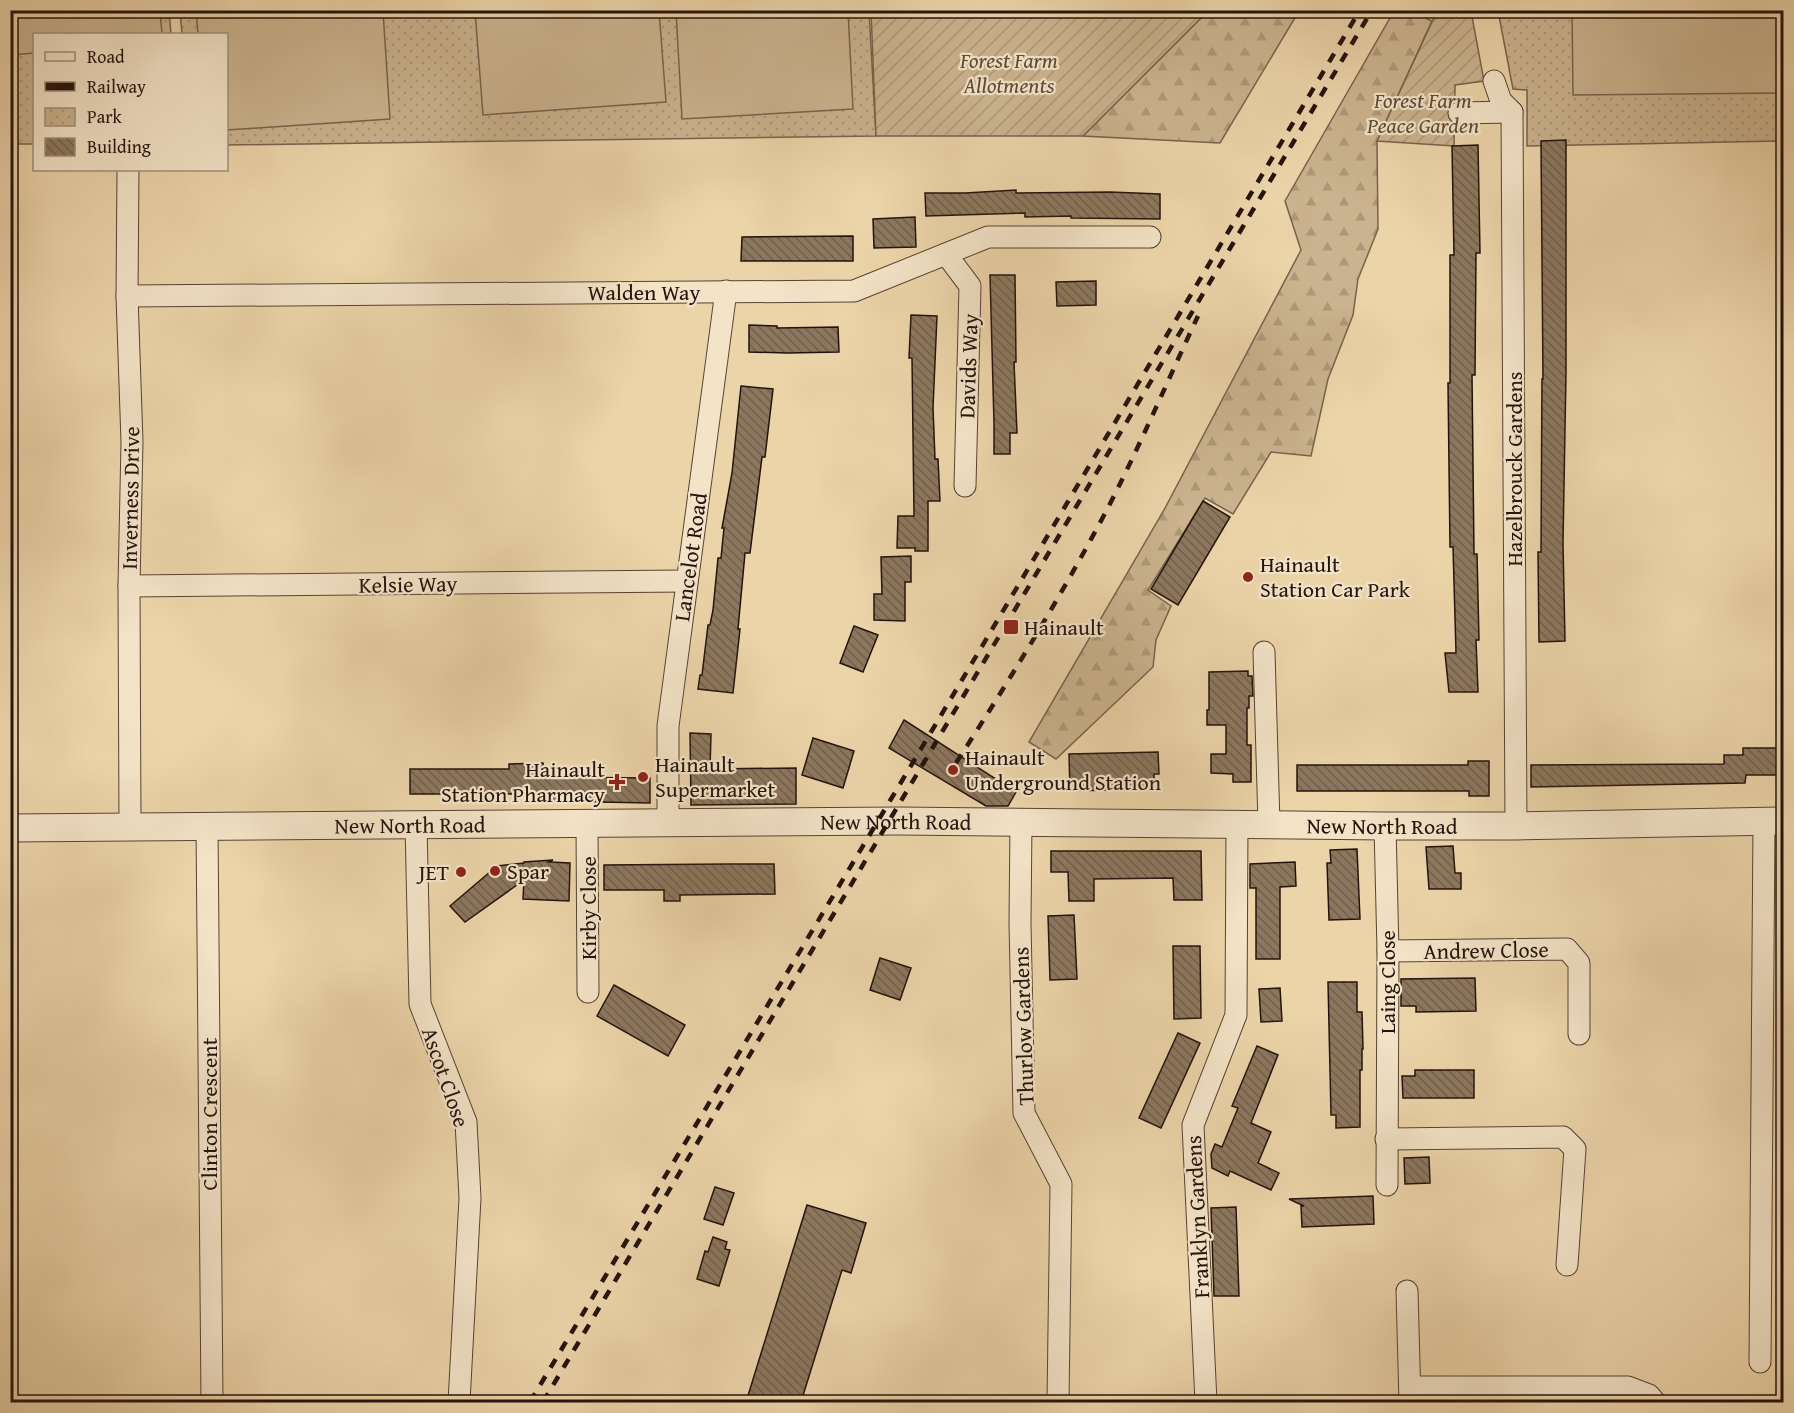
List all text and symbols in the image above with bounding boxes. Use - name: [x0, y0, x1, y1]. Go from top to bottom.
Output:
- legend: [33, 33, 228, 171]
- text: Road: [87, 43, 125, 70]
- park label: Forest Farm Allotments: [959, 44, 1058, 101]
- text: Railway: [87, 73, 146, 100]
- park label: Forest Farm Peace Garden: [1366, 84, 1479, 141]
- text: Park: [87, 103, 123, 130]
- text: Building: [87, 133, 151, 160]
- street label: Walden Way: [588, 276, 700, 308]
- street label: Davids Way: [950, 313, 986, 419]
- street label: Hazelbrouck Gardens: [1498, 371, 1530, 567]
- street label: Inverness Drive: [113, 426, 147, 570]
- street label: Lancelot Road: [665, 490, 715, 623]
- place label: Hainault Station Car Park: [1260, 548, 1411, 605]
- street label: Kelsie Way: [358, 567, 458, 601]
- marker: Hainault Station Car Park: [1241, 570, 1255, 584]
- place label: Hainault: [1024, 611, 1104, 643]
- marker: Hainault: [1002, 618, 1020, 636]
- place label: Hainault Underground Station: [965, 741, 1162, 798]
- place label: Hainault Supermarket: [655, 748, 775, 805]
- place label: Hainault Station Pharmacy: [441, 753, 605, 810]
- marker: Hainault Underground Station: [946, 763, 960, 777]
- marker: Hainault Supermarket: [636, 770, 650, 784]
- marker: Hainault Station Pharmacy: [610, 775, 624, 789]
- street label: New North Road: [820, 805, 972, 838]
- street label: New North Road: [334, 808, 486, 841]
- street label: New North Road: [1306, 809, 1458, 842]
- place label: Spar: [507, 855, 549, 887]
- place label: JET: [416, 856, 449, 888]
- street label: Kirby Close: [572, 856, 604, 960]
- marker: Spar: [488, 864, 502, 878]
- marker: JET: [454, 865, 468, 879]
- street label: Laing Close: [1371, 930, 1403, 1034]
- street label: Andrew Close: [1423, 933, 1549, 967]
- street label: Thurlow Gardens: [1004, 946, 1042, 1106]
- street label: Ascot Close: [414, 1023, 478, 1131]
- street label: Clinton Crescent: [193, 1037, 225, 1190]
- street label: Franklyn Gardens: [1177, 1135, 1217, 1299]

